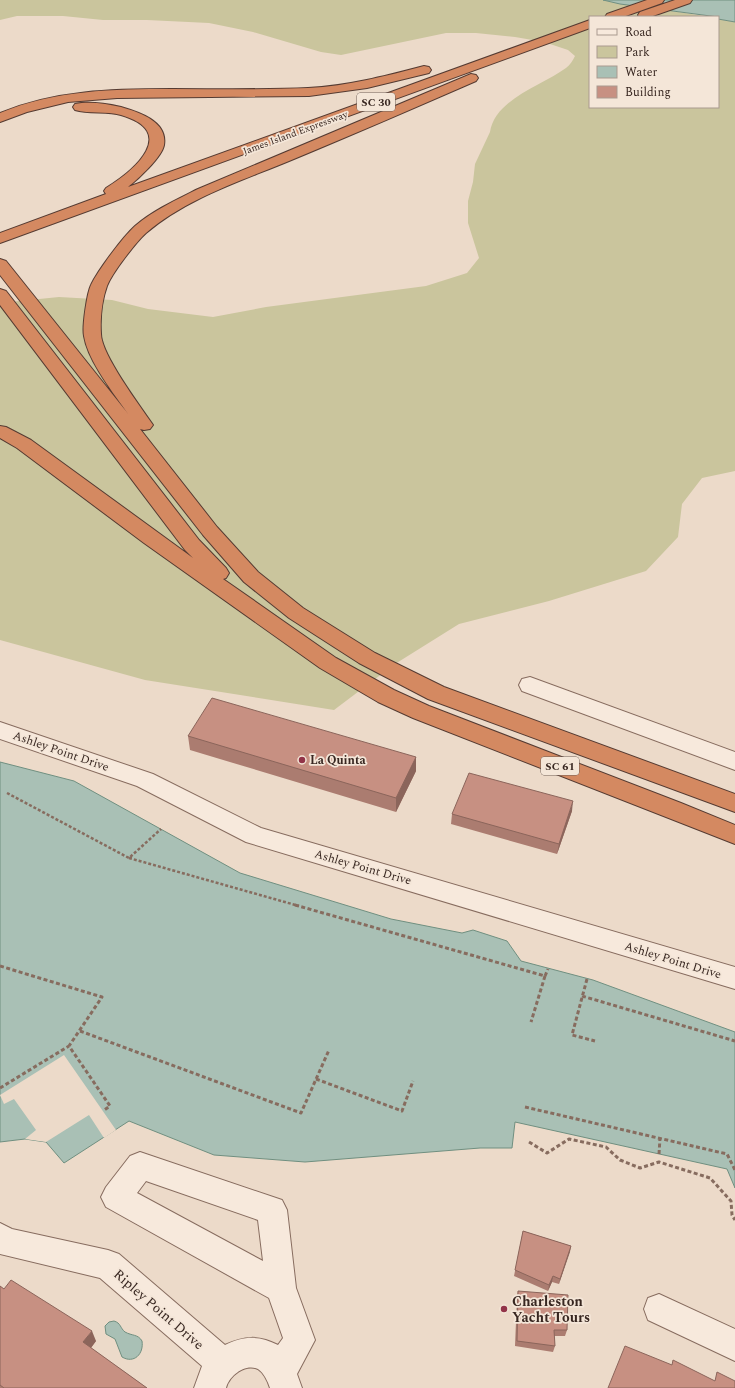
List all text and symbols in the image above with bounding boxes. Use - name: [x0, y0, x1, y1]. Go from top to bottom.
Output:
- legend: [589, 16, 719, 108]
- text: Road: [625, 23, 652, 42]
- text: Park: [625, 43, 650, 62]
- text: Water: [625, 63, 657, 82]
- text: Building: [625, 83, 671, 102]
- road number: SC 30: [357, 93, 395, 111]
- street label: James Island Expressway: [241, 106, 351, 159]
- street label: Ashley Point Drive: [10, 726, 112, 777]
- place label: La Quinta: [310, 751, 367, 770]
- marker: La Quinta: [297, 755, 307, 765]
- road number: SC 61: [541, 757, 579, 775]
- street label: Ashley Point Drive: [312, 845, 414, 891]
- street label: Ashley Point Drive: [622, 937, 724, 984]
- street label: Ripley Point Drive: [109, 1264, 209, 1355]
- place label: Charleston Yacht Tours: [512, 1291, 590, 1328]
- marker: Charleston Yacht Tours: [499, 1304, 509, 1314]

